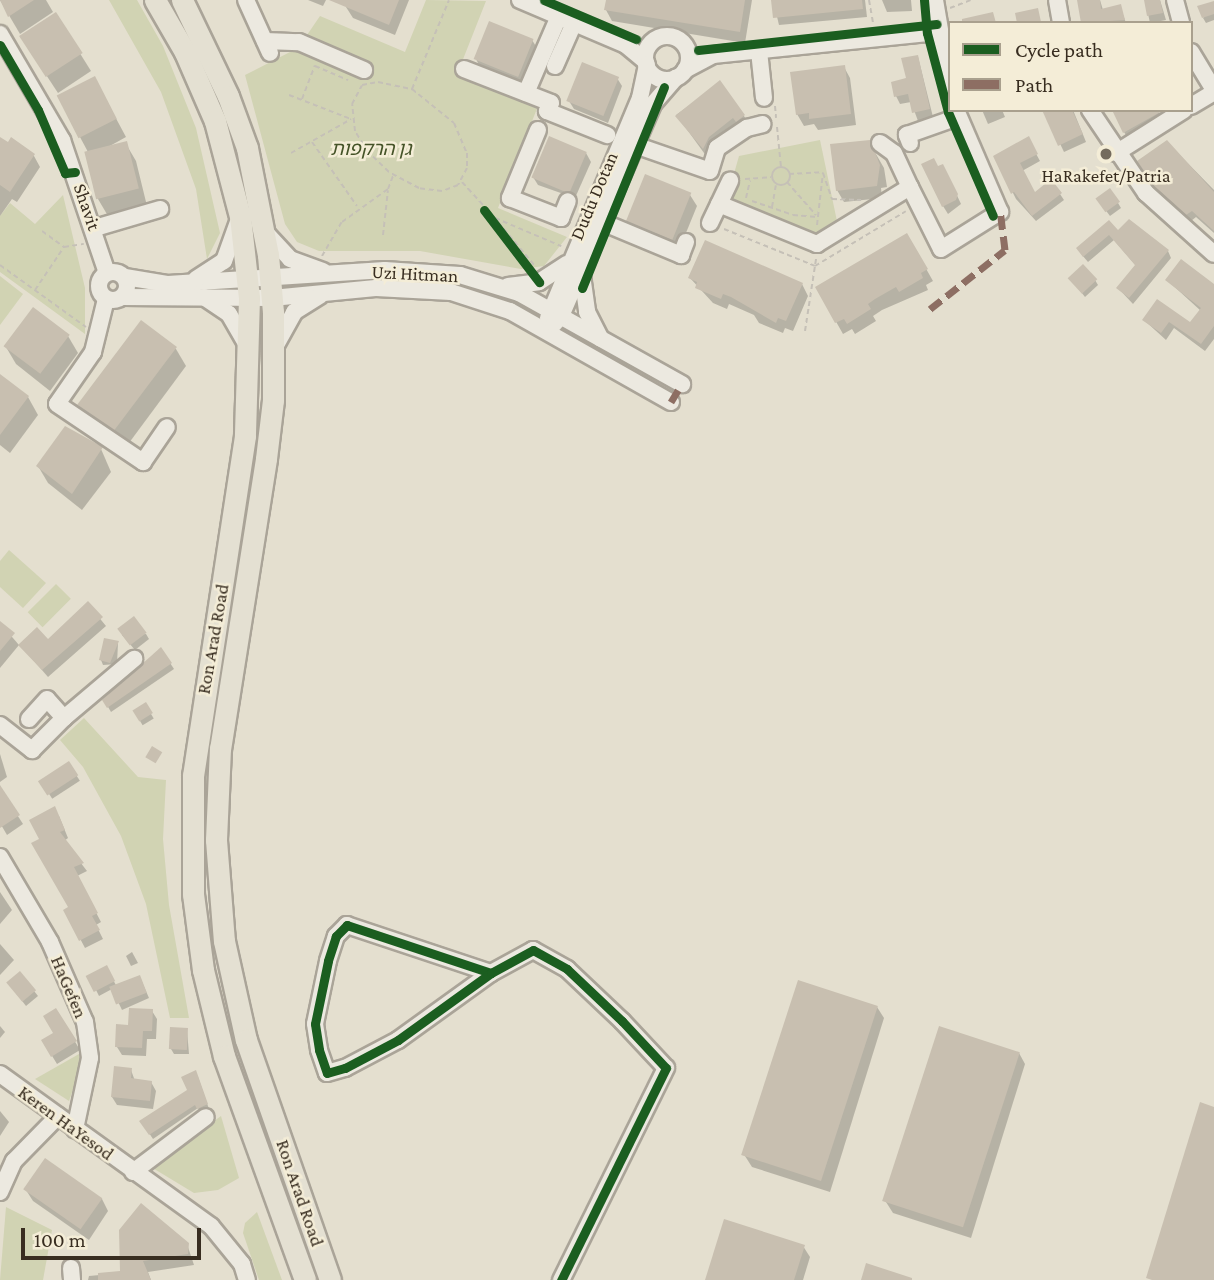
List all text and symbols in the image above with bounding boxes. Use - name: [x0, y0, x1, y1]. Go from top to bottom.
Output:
- legend: [948, 21, 1193, 112]
- text: Cycle path: [1015, 38, 1103, 62]
- text: Path: [1015, 73, 1053, 97]
- park label: גן הרקפות: [331, 138, 411, 160]
- marker: HaRakefet/Patria: [1098, 146, 1114, 162]
- street label: Dudu Dotan: [565, 148, 623, 244]
- place label: HaRakefet/Patria: [1041, 165, 1171, 187]
- street label: Shavit: [68, 181, 106, 233]
- street label: Uzi Hitman: [371, 260, 459, 288]
- street label: Ron Arad Road: [192, 582, 234, 696]
- street label: HaGefen: [46, 952, 92, 1022]
- street label: Keren HaYesod: [14, 1081, 118, 1165]
- street label: Ron Arad Road: [271, 1137, 329, 1249]
- scale bar: [24, 1214, 205, 1258]
- text: 100 m: [34, 1228, 86, 1252]

